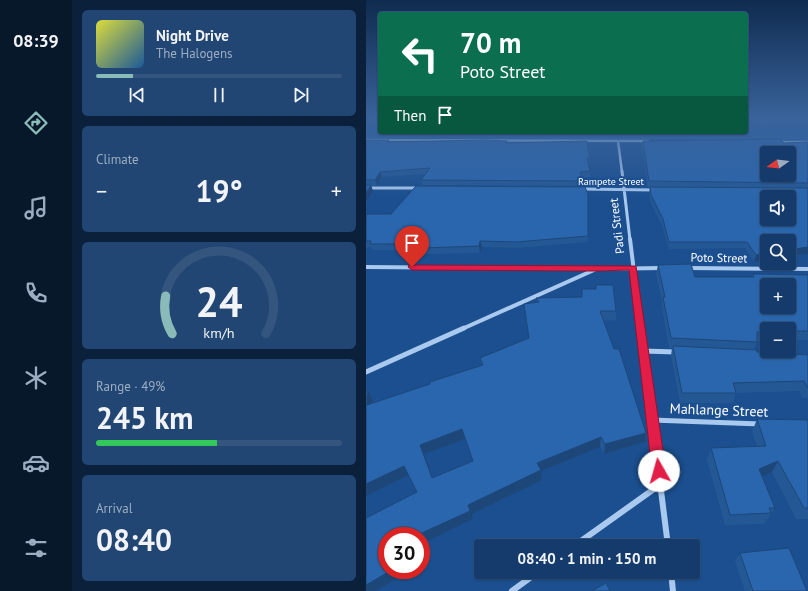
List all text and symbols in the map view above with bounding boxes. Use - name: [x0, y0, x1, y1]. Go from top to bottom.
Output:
- text: 70 m: [460, 24, 521, 61]
- text: Night Drive: [156, 26, 229, 45]
- icon: left: [394, 28, 446, 80]
- text: 08:39: [13, 29, 59, 52]
- text: The Halogens: [156, 45, 233, 62]
- text: Poto Street: [460, 60, 545, 83]
- icon: previous: [126, 84, 148, 106]
- icon: pause: [208, 84, 230, 106]
- icon: next: [290, 84, 312, 106]
- icon: arrive: [434, 104, 456, 126]
- text: Then: [394, 106, 426, 125]
- icon: directions: [22, 109, 50, 137]
- north arrow: [760, 146, 796, 182]
- map controls: [760, 146, 796, 358]
- text: Climate: [96, 151, 139, 168]
- text: 19°: [195, 171, 243, 210]
- street label: Rampete Street: [578, 175, 645, 188]
- text: −: [96, 177, 107, 205]
- text: +: [331, 177, 342, 205]
- button: sound: [760, 190, 796, 226]
- icon: music: [22, 194, 50, 222]
- street label: Padi Street: [606, 197, 627, 255]
- pin: [395, 226, 429, 267]
- icon: arrive: [401, 232, 423, 254]
- button: search: [760, 234, 796, 270]
- street label: Poto Street: [690, 250, 748, 265]
- text: 24: [195, 274, 243, 327]
- button: +: [760, 278, 796, 314]
- icon: phone: [22, 279, 50, 307]
- text: km/h: [203, 322, 235, 341]
- button: −: [760, 322, 796, 358]
- icon: climate: [22, 364, 50, 392]
- text: Range · 49%: [96, 378, 165, 395]
- text: 245 km: [96, 398, 194, 437]
- street label: Mahlange Street: [669, 399, 769, 421]
- icon: car: [22, 449, 50, 477]
- position arrow: [638, 450, 680, 492]
- text: Arrival: [96, 500, 132, 517]
- text: 08:40: [96, 520, 172, 559]
- speed limit sign: 30: [378, 527, 430, 579]
- icon: filters: [22, 534, 50, 562]
- text: 08:40 · 1 min · 150 m: [518, 549, 656, 568]

